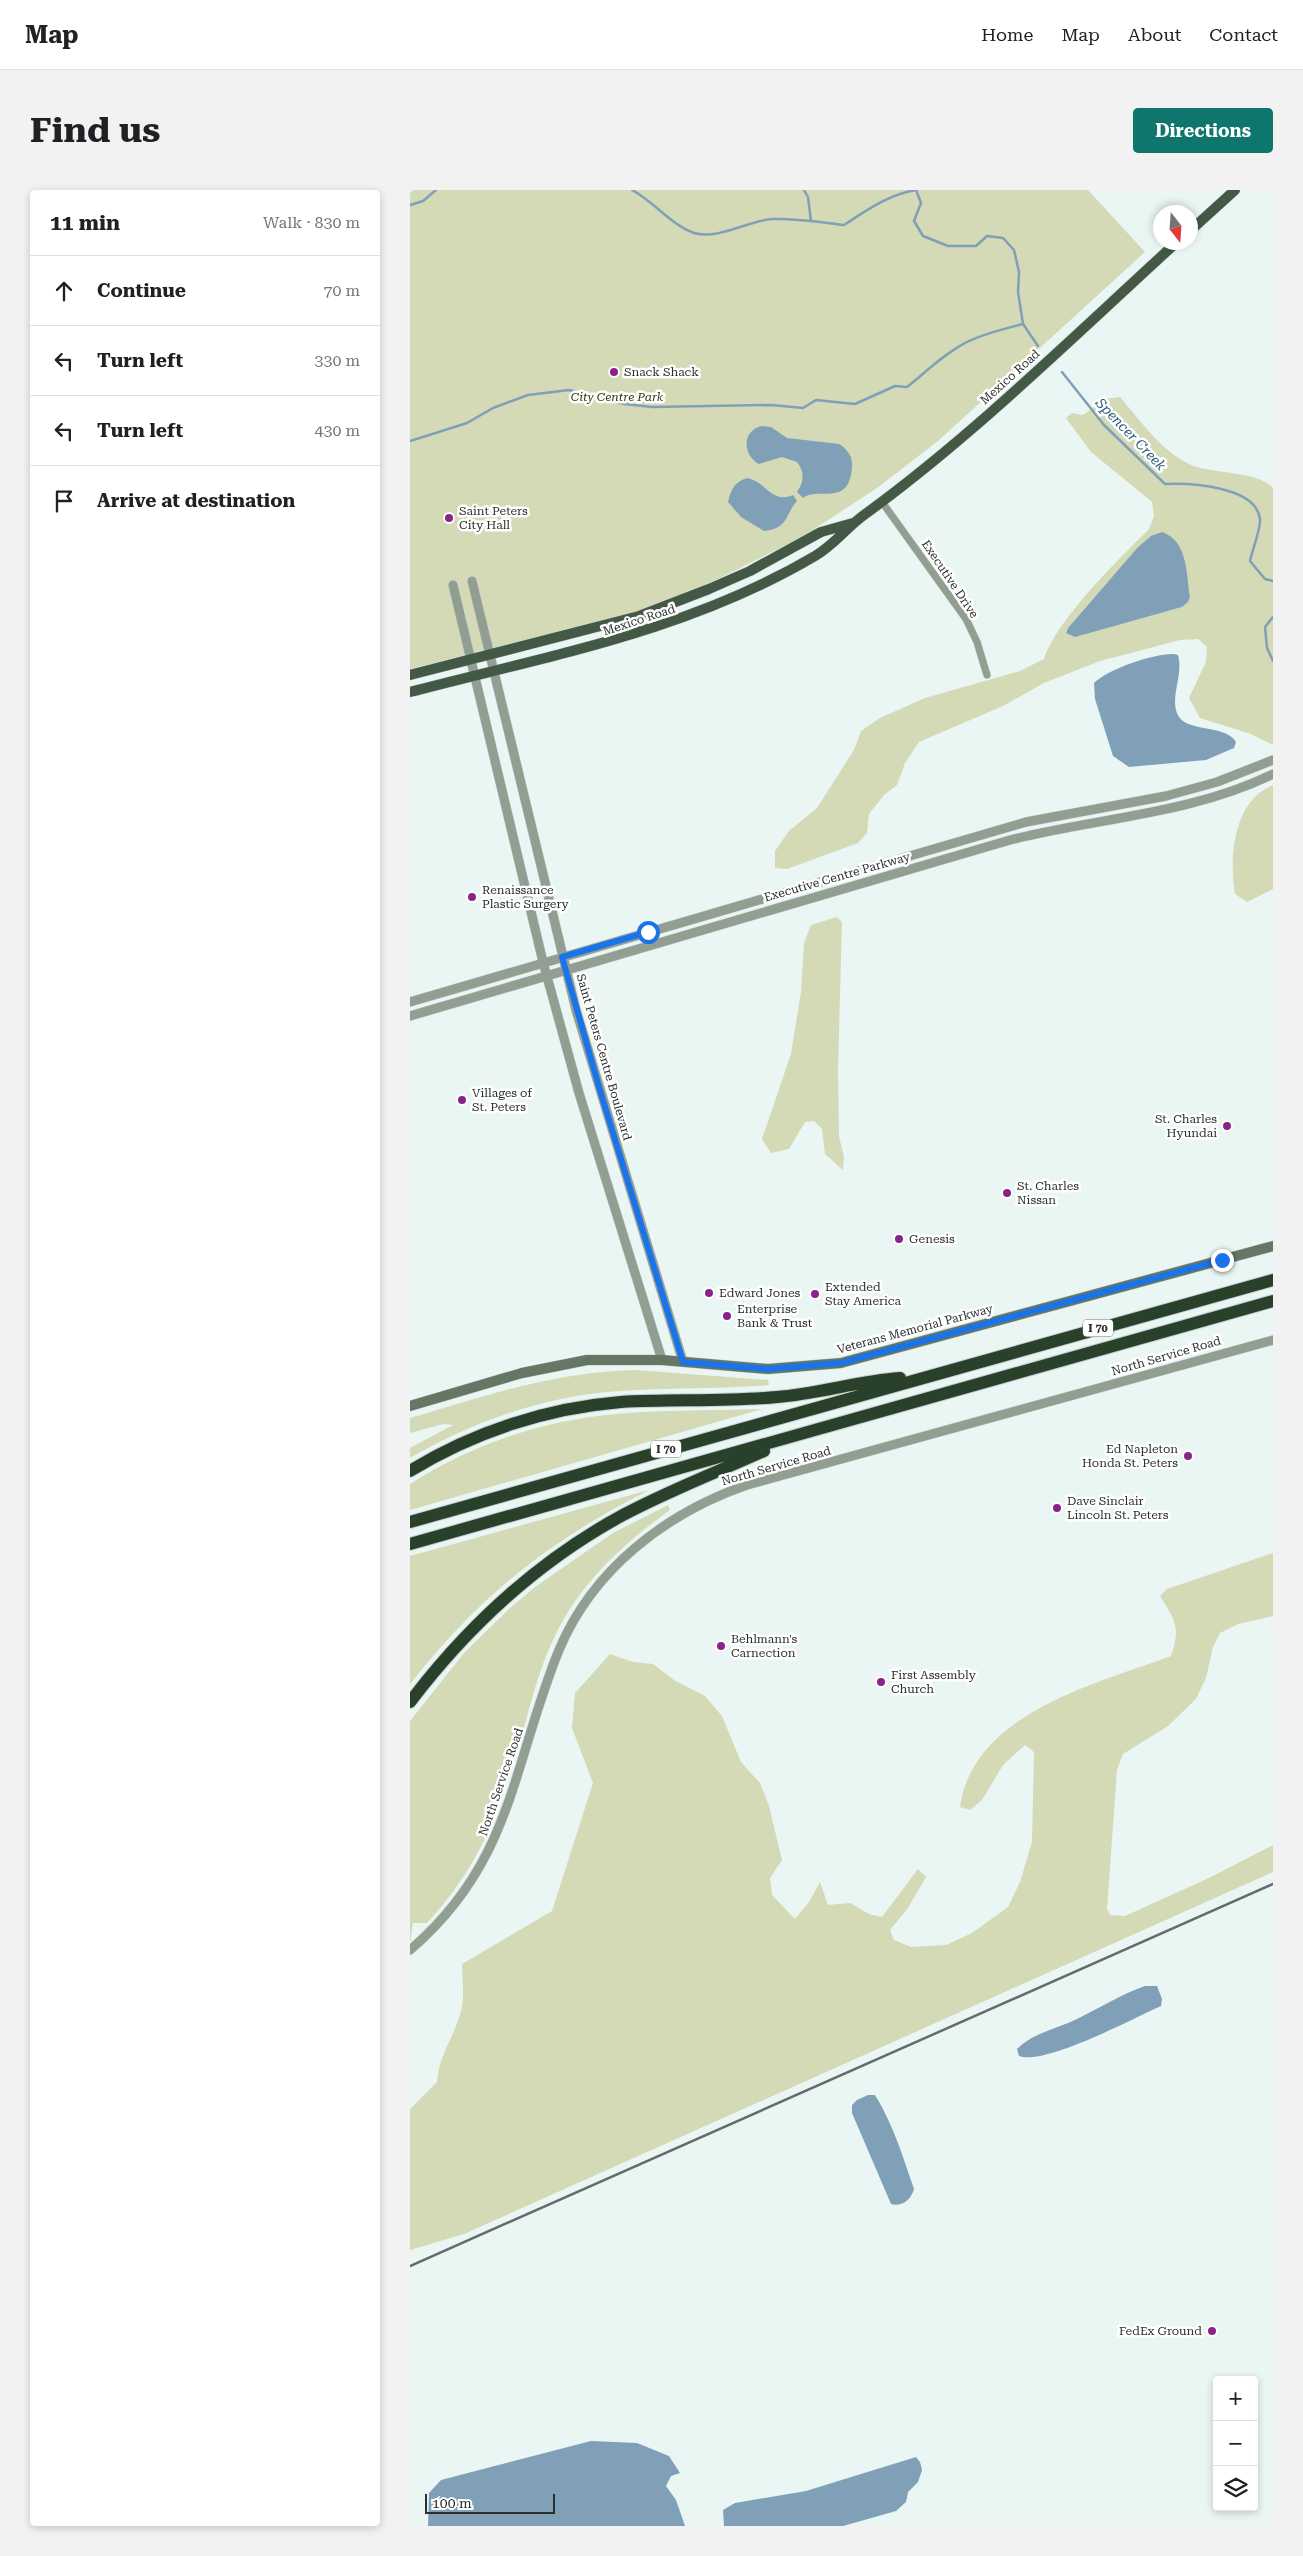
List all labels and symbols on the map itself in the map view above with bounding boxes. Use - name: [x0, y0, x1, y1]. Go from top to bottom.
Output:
- north arrow: [1153, 205, 1198, 250]
- street label: Mexico Road: [977, 346, 1043, 407]
- place label: Snack Shack: [624, 365, 699, 379]
- marker: Snack Shack: [608, 366, 620, 378]
- park label: City Centre Park: [571, 390, 664, 404]
- water label: Spencer Creek: [1092, 394, 1170, 474]
- place label: Saint Peters City Hall: [459, 504, 528, 532]
- marker: Saint Peters City Hall: [443, 512, 455, 524]
- street label: Executive Drive: [919, 537, 982, 621]
- street label: Mexico Road: [601, 602, 677, 638]
- street label: Executive Centre Parkway: [762, 849, 912, 905]
- place label: Renaissance Plastic Surgery: [482, 883, 570, 911]
- marker: Renaissance Plastic Surgery: [466, 891, 478, 903]
- route start: [637, 921, 660, 944]
- street label: Saint Peters Centre Boulevard: [573, 972, 635, 1142]
- place label: Villages of St. Peters: [472, 1086, 532, 1114]
- marker: Villages of St. Peters: [456, 1094, 468, 1106]
- place label: St. Charles Hyundai: [1155, 1112, 1217, 1140]
- marker: St. Charles Hyundai: [1221, 1120, 1233, 1132]
- place label: St. Charles Nissan: [1017, 1179, 1079, 1207]
- marker: St. Charles Nissan: [1001, 1187, 1013, 1199]
- place label: Genesis: [909, 1232, 955, 1246]
- marker: Genesis: [893, 1233, 905, 1245]
- route end: [1211, 1249, 1234, 1272]
- place label: Extended Stay America: [825, 1280, 902, 1308]
- place label: Edward Jones: [719, 1286, 801, 1300]
- marker: Edward Jones: [703, 1287, 715, 1299]
- marker: Extended Stay America: [809, 1288, 821, 1300]
- street label: Veterans Memorial Parkway: [836, 1301, 995, 1357]
- place label: Enterprise Bank & Trust: [737, 1302, 813, 1330]
- marker: Enterprise Bank & Trust: [721, 1310, 733, 1322]
- road number: I 70: [1083, 1320, 1113, 1336]
- street label: North Service Road: [1110, 1334, 1223, 1378]
- road number: I 70: [651, 1440, 681, 1458]
- place label: Ed Napleton Honda St. Peters: [1082, 1442, 1178, 1470]
- street label: North Service Road: [720, 1444, 833, 1488]
- marker: Ed Napleton Honda St. Peters: [1182, 1450, 1194, 1462]
- place label: Dave Sinclair Lincoln St. Peters: [1067, 1494, 1169, 1522]
- marker: Dave Sinclair Lincoln St. Peters: [1051, 1502, 1063, 1514]
- place label: Behlmann's Carnection: [731, 1632, 798, 1660]
- marker: Behlmann's Carnection: [715, 1640, 727, 1652]
- place label: First Assembly Church: [891, 1668, 977, 1696]
- marker: First Assembly Church: [875, 1676, 887, 1688]
- street label: North Service Road: [476, 1726, 526, 1838]
- place label: FedEx Ground: [1119, 2324, 1202, 2338]
- marker: FedEx Ground: [1206, 2325, 1218, 2337]
- scale bar: [425, 2491, 555, 2514]

